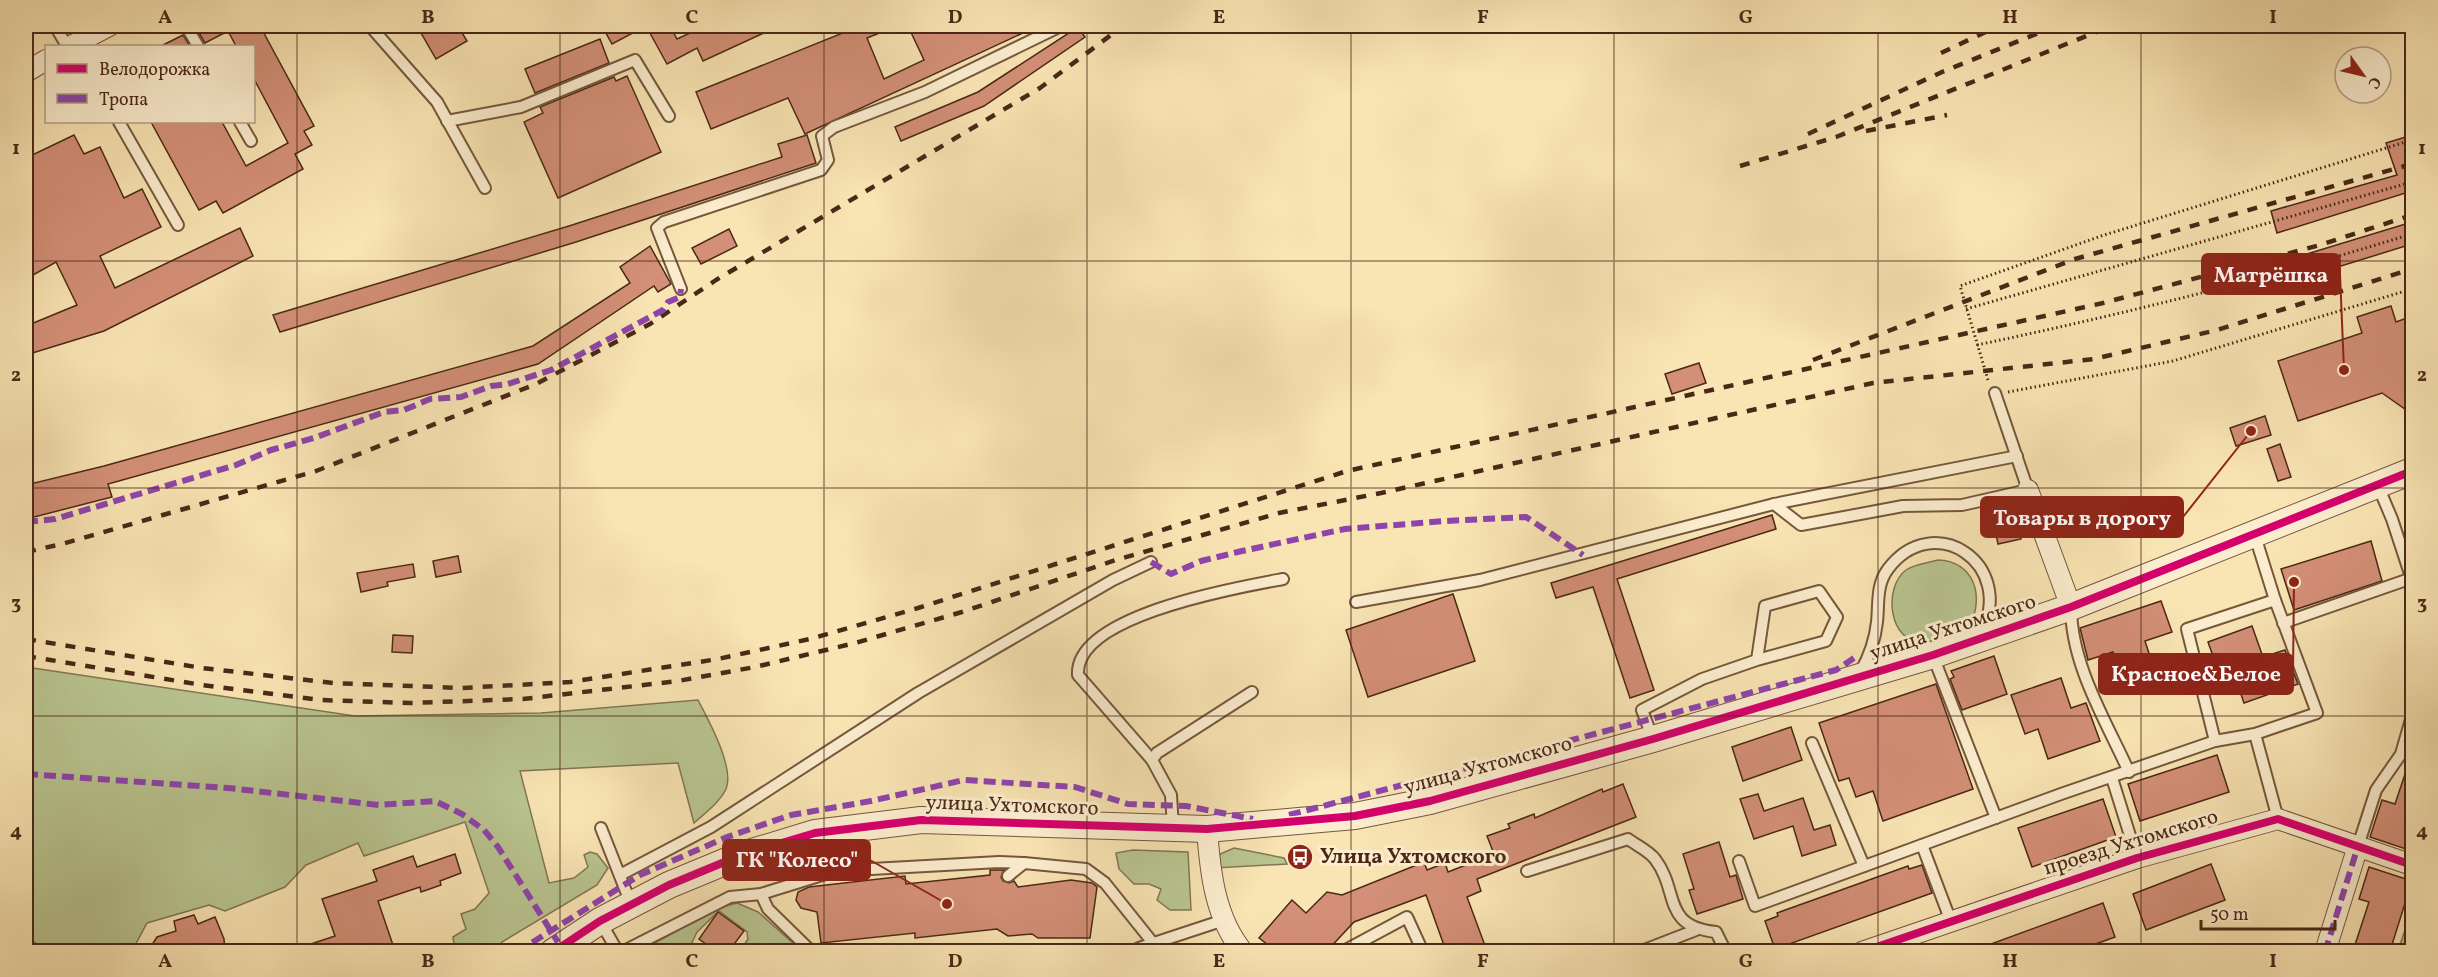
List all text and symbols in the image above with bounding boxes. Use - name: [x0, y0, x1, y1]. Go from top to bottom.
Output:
- text: A: [158, 4, 172, 32]
- text: B: [421, 4, 435, 32]
- text: C: [686, 4, 699, 32]
- text: D: [948, 4, 962, 32]
- text: E: [1213, 4, 1225, 32]
- text: F: [1477, 4, 1489, 32]
- text: G: [1739, 4, 1753, 32]
- text: H: [2002, 4, 2018, 32]
- text: I: [2269, 4, 2277, 32]
- legend: [45, 45, 255, 123]
- north arrow: [2333, 45, 2393, 105]
- text: Велодорожка: [99, 58, 210, 83]
- text: С: [2362, 72, 2386, 93]
- text: Тропа: [99, 88, 148, 113]
- text: 1: [12, 135, 20, 163]
- text: 1: [2418, 135, 2426, 163]
- callout: Матрёшка: [2202, 254, 2340, 294]
- text: Матрёшка: [2214, 261, 2328, 292]
- text: 2: [11, 362, 21, 390]
- text: 2: [2417, 362, 2427, 390]
- callout: Товары в дорогу: [1981, 497, 2183, 537]
- text: Товары в дорогу: [1993, 504, 2172, 535]
- street label: улица Ухтомского: [1866, 587, 2040, 669]
- text: 3: [11, 590, 21, 618]
- text: 3: [2417, 590, 2427, 618]
- callout: Красное&Белое: [2099, 654, 2293, 694]
- text: Красное&Белое: [2111, 660, 2281, 691]
- street label: улица Ухтомского: [1401, 730, 1575, 802]
- street label: улица Ухтомского: [925, 788, 1099, 824]
- street label: проезд Ухтомского: [2040, 803, 2222, 883]
- text: 4: [10, 818, 22, 846]
- text: 4: [2416, 818, 2428, 846]
- callout: ГК "Колесо": [723, 840, 870, 880]
- bus stop icon: Улица Ухтомского: [1285, 842, 1315, 872]
- place label: Улица Ухтомского: [1320, 843, 1507, 872]
- text: ГК "Колесо": [736, 846, 858, 877]
- scale bar: [2201, 893, 2334, 931]
- text: 50 m: [2210, 903, 2249, 928]
- text: A: [158, 948, 172, 976]
- text: B: [421, 948, 435, 976]
- text: C: [686, 948, 699, 976]
- text: D: [948, 948, 962, 976]
- text: E: [1213, 948, 1225, 976]
- text: F: [1477, 948, 1489, 976]
- text: G: [1739, 948, 1753, 976]
- text: H: [2002, 948, 2018, 976]
- text: I: [2269, 948, 2277, 976]

